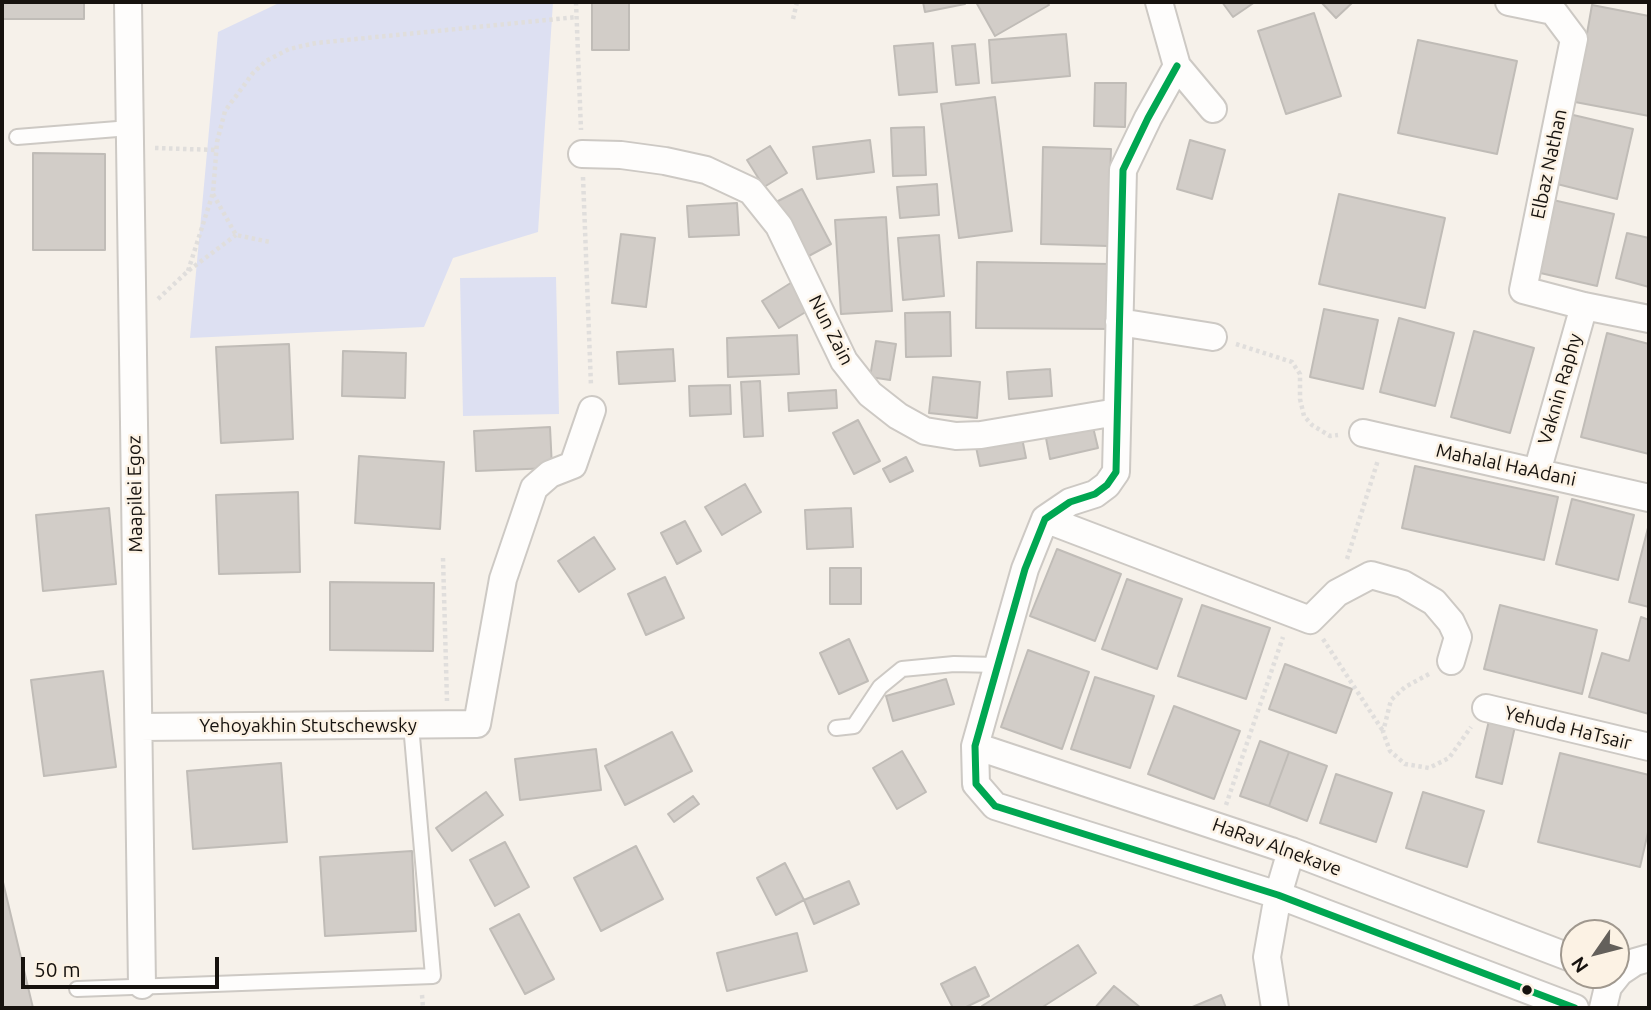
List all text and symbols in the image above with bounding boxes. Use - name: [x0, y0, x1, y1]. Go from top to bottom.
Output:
- street label: Elbaz Nathan: [1526, 107, 1572, 221]
- street label: Nun Zain: [804, 291, 858, 369]
- street label: Vaknin Raphy: [1533, 331, 1587, 447]
- street label: Maapilei Egoz: [123, 435, 147, 553]
- street label: Mahalal HaAdani: [1434, 439, 1578, 491]
- street label: Yehuda HaTsair: [1502, 701, 1634, 755]
- street label: Yehoyakhin Stutschewsky: [199, 715, 417, 737]
- street label: HaRav Alnekave: [1209, 813, 1345, 881]
- north arrow: [1560, 919, 1630, 989]
- scale bar: [24, 944, 222, 988]
- text: N: [1566, 953, 1593, 977]
- text: 50 m: [34, 957, 81, 981]
- unlabelled marker: [1520, 983, 1534, 997]

